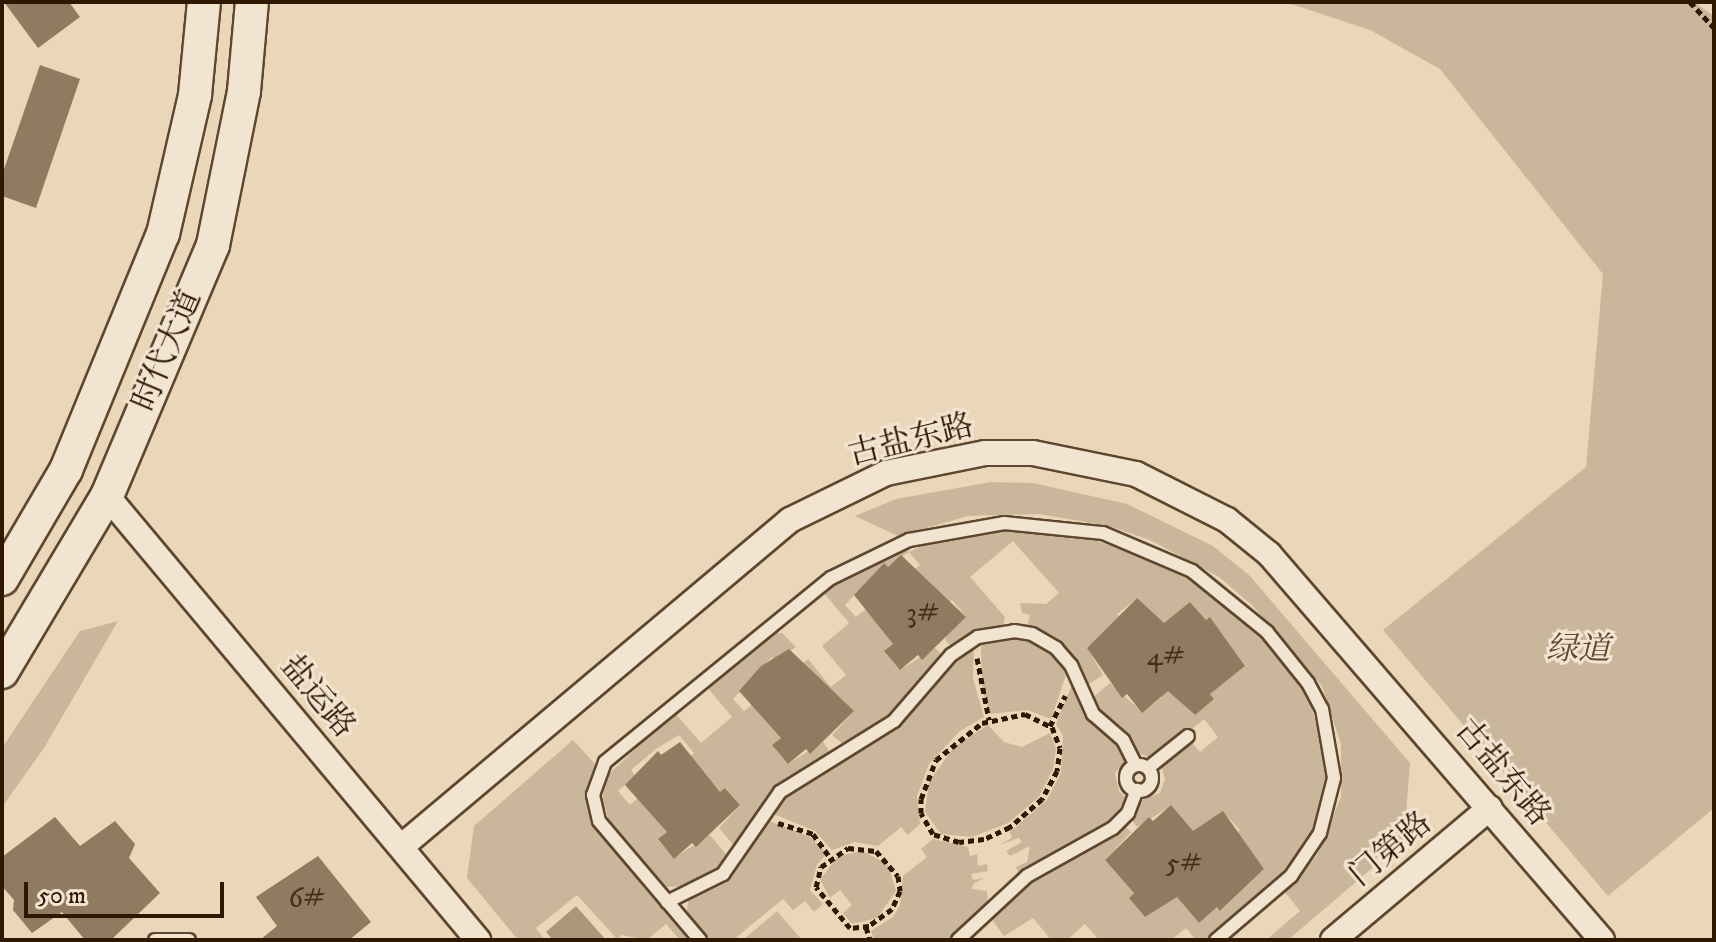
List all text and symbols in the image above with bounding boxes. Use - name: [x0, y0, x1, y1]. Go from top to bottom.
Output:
- street label: 时代大道: [125, 285, 211, 417]
- street label: 古盐东路: [844, 407, 978, 475]
- house number: 3#: [907, 597, 939, 631]
- park label: 绿道: [1546, 631, 1610, 669]
- house number: 4#: [1147, 640, 1185, 674]
- street label: 盐运路: [271, 648, 363, 746]
- street label: 古盐东路: [1446, 712, 1558, 834]
- street label: 门第路: [1342, 804, 1440, 896]
- house number: 5#: [1166, 847, 1202, 881]
- scale bar: [28, 866, 228, 916]
- text: 50 m: [38, 881, 86, 911]
- house number: 6#: [288, 882, 326, 916]

